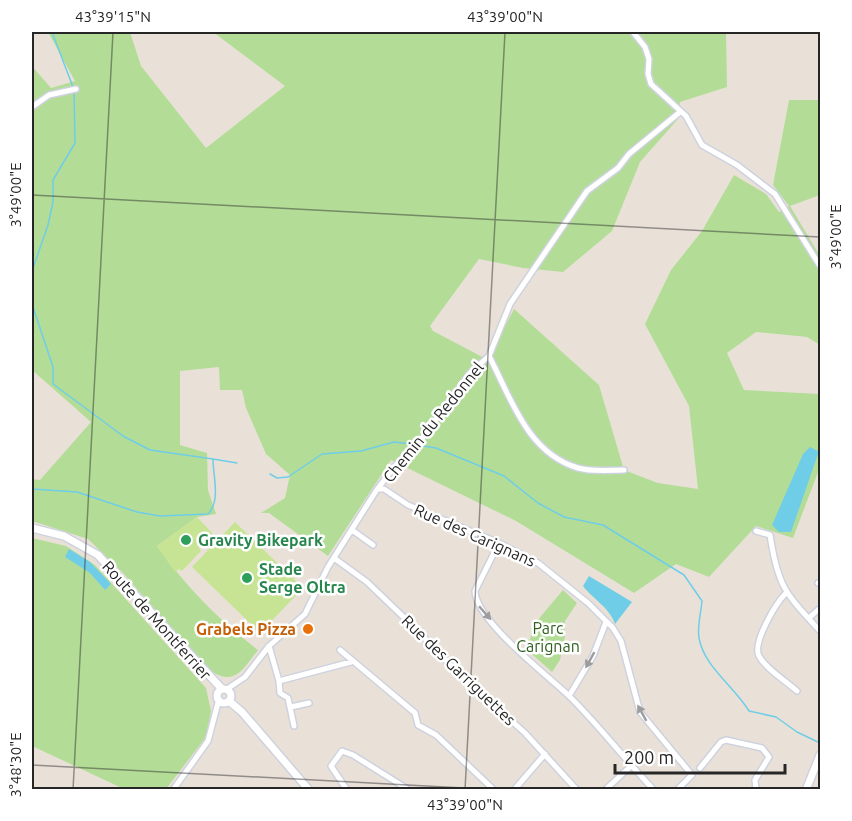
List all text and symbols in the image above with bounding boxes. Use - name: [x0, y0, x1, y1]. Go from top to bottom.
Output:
- text: 43°39'15"N: [75, 8, 151, 25]
- text: 43°39'00"N: [467, 8, 543, 25]
- text: 3°49'00"E: [7, 162, 24, 228]
- text: 3°49'00"E: [827, 204, 844, 270]
- street label: Chemin du Redonnel: [379, 358, 487, 486]
- street label: Rue des Carignans: [411, 500, 539, 570]
- place label: Gravity Bikepark: [198, 531, 323, 549]
- marker: Gravity Bikepark: [179, 533, 193, 547]
- street label: Route de Montferrier: [99, 557, 215, 683]
- place label: Stade Serge Oltra: [259, 560, 346, 596]
- marker: Stade Serge Oltra: [240, 571, 254, 585]
- one-way arrow: [478, 605, 491, 620]
- street label: Rue des Garriguettes: [399, 611, 520, 729]
- park label: Parc Carignan: [516, 619, 580, 655]
- place label: Grabels Pizza: [196, 620, 296, 638]
- marker: Grabels Pizza: [301, 622, 315, 636]
- one-way arrow: [585, 652, 595, 669]
- one-way arrow: [637, 704, 647, 721]
- text: 3°48'30"E: [7, 732, 24, 798]
- scale bar: [615, 737, 784, 775]
- text: 200 m: [624, 747, 674, 767]
- text: 43°39'00"N: [427, 796, 503, 813]

